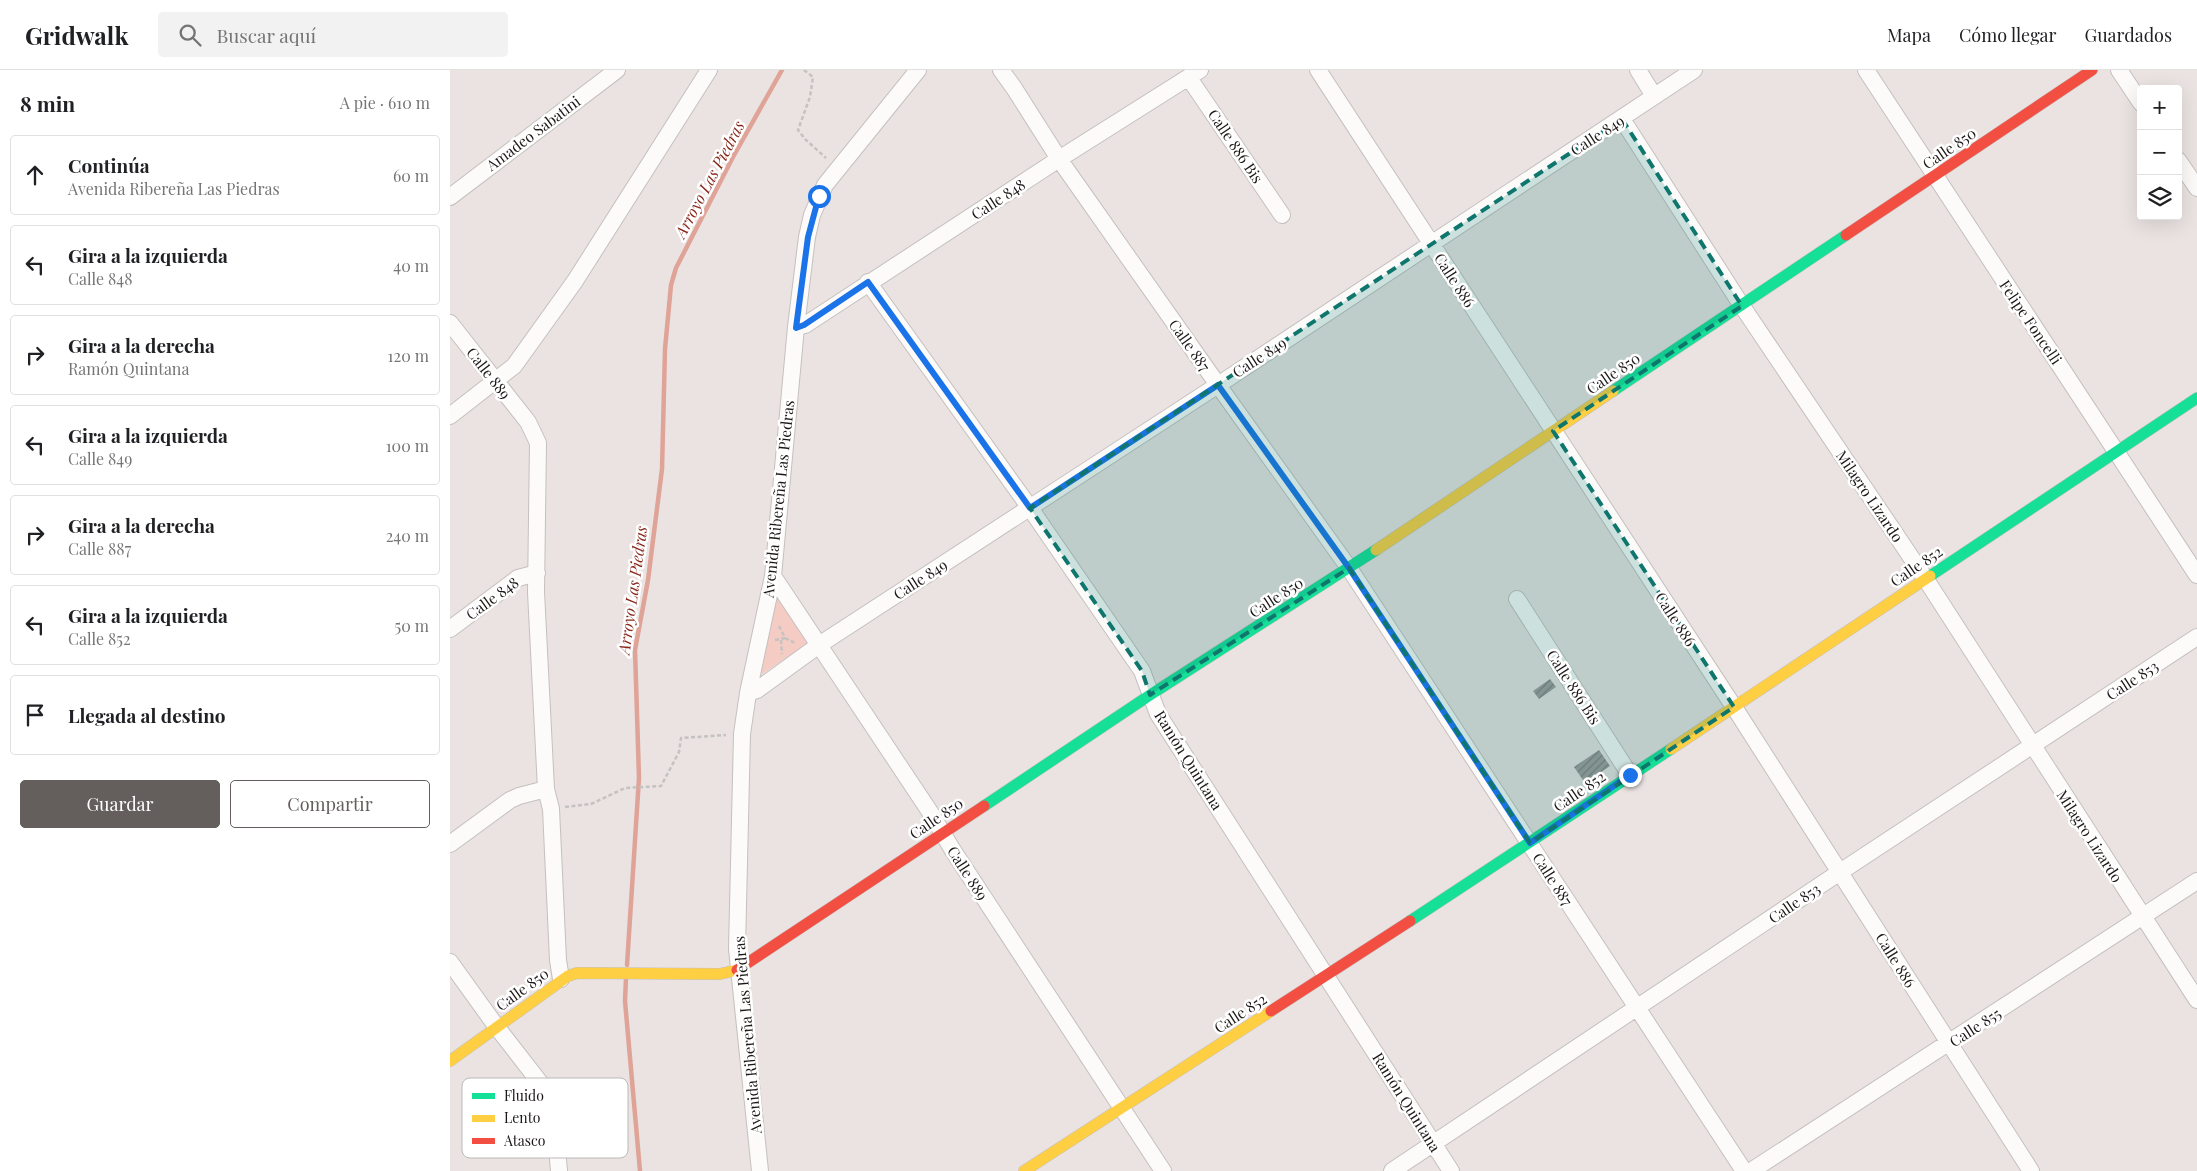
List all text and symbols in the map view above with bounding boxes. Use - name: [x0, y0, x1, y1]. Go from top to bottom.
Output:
- search box: [158, 12, 508, 57]
- text: Gridwalk: [25, 19, 128, 51]
- icon: search: [176, 21, 204, 49]
- text: Buscar aquí: [216, 22, 316, 48]
- text: Mapa: [1887, 23, 1931, 47]
- text: Cómo llegar: [1959, 23, 2056, 47]
- text: Guardados: [2084, 23, 2172, 47]
- map controls: [2137, 85, 2182, 220]
- button: +: [2137, 85, 2182, 130]
- text: 8 min: [20, 89, 75, 117]
- street label: Amadeo Sabatini: [481, 91, 585, 176]
- text: A pie · 610 m: [340, 92, 430, 113]
- street label: Calle 886 Bis: [1204, 105, 1268, 187]
- street label: Calle 849: [1566, 110, 1628, 160]
- water label: Arroyo Las Piedras: [668, 117, 749, 243]
- street label: Calle 850: [1918, 123, 1980, 173]
- button: −: [2137, 130, 2182, 175]
- text: Continúa: [68, 152, 150, 178]
- icon: ahead: [21, 161, 49, 189]
- text: 60 m: [393, 165, 429, 186]
- street label: Calle 848: [967, 174, 1029, 224]
- button: layers: [2137, 175, 2182, 220]
- text: Avenida Ribereña Las Piedras: [68, 178, 280, 199]
- route start: [808, 185, 831, 208]
- text: Gira a la izquierda: [68, 242, 228, 268]
- street label: Calle 886: [1430, 249, 1480, 311]
- icon: left: [21, 251, 49, 279]
- text: 40 m: [393, 255, 429, 276]
- text: Calle 848: [68, 268, 133, 289]
- street label: Felipe Foncelli: [1995, 276, 2067, 369]
- street label: Calle 887: [1165, 315, 1215, 375]
- text: Gira a la derecha: [68, 332, 215, 358]
- street label: Calle 849: [1228, 332, 1290, 382]
- icon: right: [21, 341, 49, 369]
- street label: Calle 889: [462, 343, 516, 403]
- text: 120 m: [388, 345, 429, 366]
- street label: Calle 850: [1582, 348, 1644, 398]
- text: Ramón Quintana: [68, 358, 189, 379]
- street label: Avenida Ribereña Las Piedras: [758, 399, 798, 600]
- text: Gira a la izquierda: [68, 422, 228, 448]
- icon: left: [21, 431, 49, 459]
- text: 100 m: [386, 435, 429, 456]
- street label: Milagro Lizardo: [1832, 446, 1908, 546]
- text: Calle 849: [68, 448, 132, 469]
- text: Gira a la derecha: [68, 512, 215, 538]
- icon: right: [21, 521, 49, 549]
- water label: Arroyo Las Piedras: [612, 524, 651, 658]
- text: 240 m: [386, 525, 429, 546]
- text: Calle 887: [68, 538, 131, 559]
- street label: Calle 852: [1886, 541, 1946, 591]
- street label: Calle 849: [889, 554, 951, 604]
- street label: Calle 848: [462, 572, 523, 624]
- street label: Calle 850: [1245, 572, 1307, 622]
- street label: Calle 886: [1651, 588, 1701, 650]
- text: Gira a la izquierda: [68, 602, 228, 628]
- icon: left: [21, 611, 49, 639]
- text: 50 m: [395, 615, 429, 636]
- text: Calle 852: [68, 628, 131, 649]
- street label: Calle 886 Bis: [1542, 646, 1606, 728]
- street label: Calle 853: [2102, 656, 2162, 704]
- icon: arrive: [21, 701, 49, 729]
- text: Llegada al destino: [68, 702, 226, 728]
- street label: Ramón Quintana: [1150, 706, 1228, 814]
- route end: [1619, 764, 1642, 787]
- street label: Calle 852: [1549, 766, 1609, 816]
- button: Guardar: [20, 780, 220, 828]
- button: Compartir: [230, 780, 430, 828]
- street label: Milagro Lizardo: [2053, 786, 2127, 886]
- street label: Calle 850: [905, 793, 967, 843]
- street label: Calle 889: [943, 842, 993, 904]
- street label: Calle 887: [1528, 849, 1578, 909]
- street label: Calle 853: [1764, 878, 1824, 928]
- street label: Calle 886: [1871, 929, 1921, 991]
- street label: Avenida Ribereña Las Piedras: [728, 935, 766, 1136]
- street label: Calle 850: [492, 963, 552, 1015]
- street label: Calle 852: [1210, 989, 1270, 1037]
- street label: Calle 855: [1945, 1003, 2005, 1051]
- street label: Ramón Quintana: [1368, 1048, 1446, 1156]
- legend: [462, 1078, 628, 1158]
- text: Fluido: [504, 1086, 544, 1105]
- text: Lento: [504, 1108, 541, 1127]
- text: Atasco: [503, 1131, 546, 1150]

